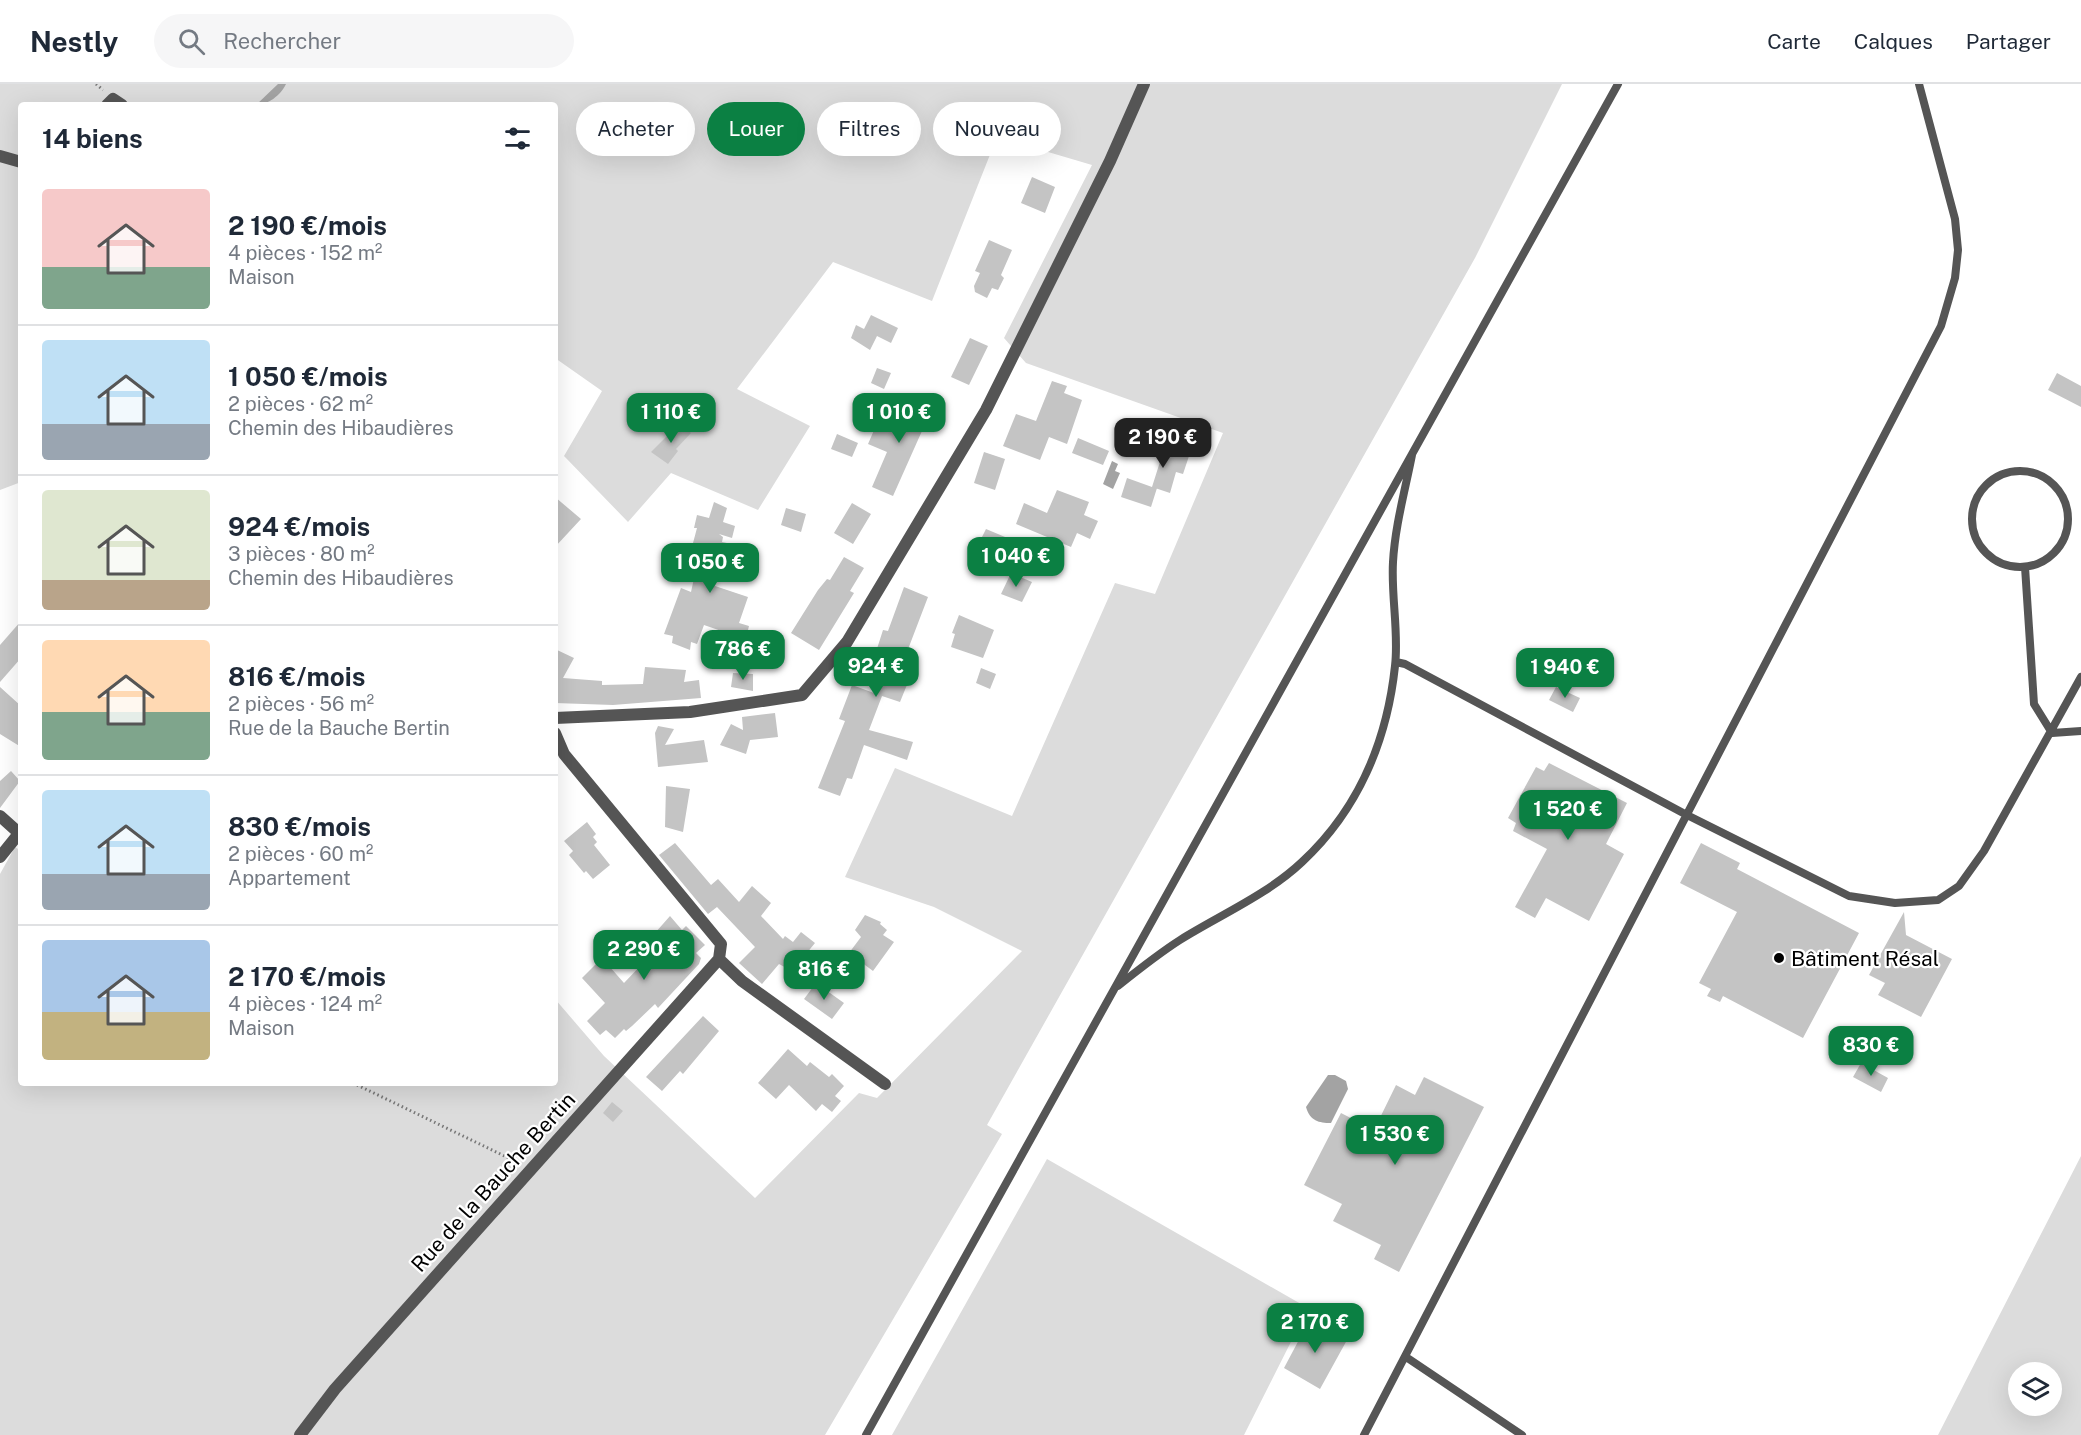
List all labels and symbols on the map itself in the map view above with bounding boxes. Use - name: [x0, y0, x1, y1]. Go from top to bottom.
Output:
- pin: 1 110 €: [616, 393, 726, 444]
- pin: 1 010 €: [844, 393, 954, 444]
- pin: 2 190 €: [1108, 418, 1218, 469]
- pin: 1 040 €: [961, 537, 1071, 588]
- pin: 1 050 €: [655, 543, 765, 594]
- pin: 786 €: [701, 630, 785, 681]
- pin: 924 €: [834, 647, 918, 698]
- pin: 1 940 €: [1510, 648, 1620, 699]
- pin: 1 520 €: [1513, 790, 1623, 841]
- pin: 2 290 €: [589, 930, 699, 981]
- place label: Bâtiment Résal: [1791, 946, 1939, 971]
- pin: 816 €: [782, 950, 866, 1001]
- marker: Bâtiment Résal: [1772, 951, 1786, 965]
- pin: 830 €: [1829, 1026, 1913, 1077]
- street label: Rue de la Bauche Bertin: [406, 1087, 580, 1277]
- pin: 1 530 €: [1340, 1115, 1450, 1166]
- pin: 2 170 €: [1260, 1303, 1370, 1354]

